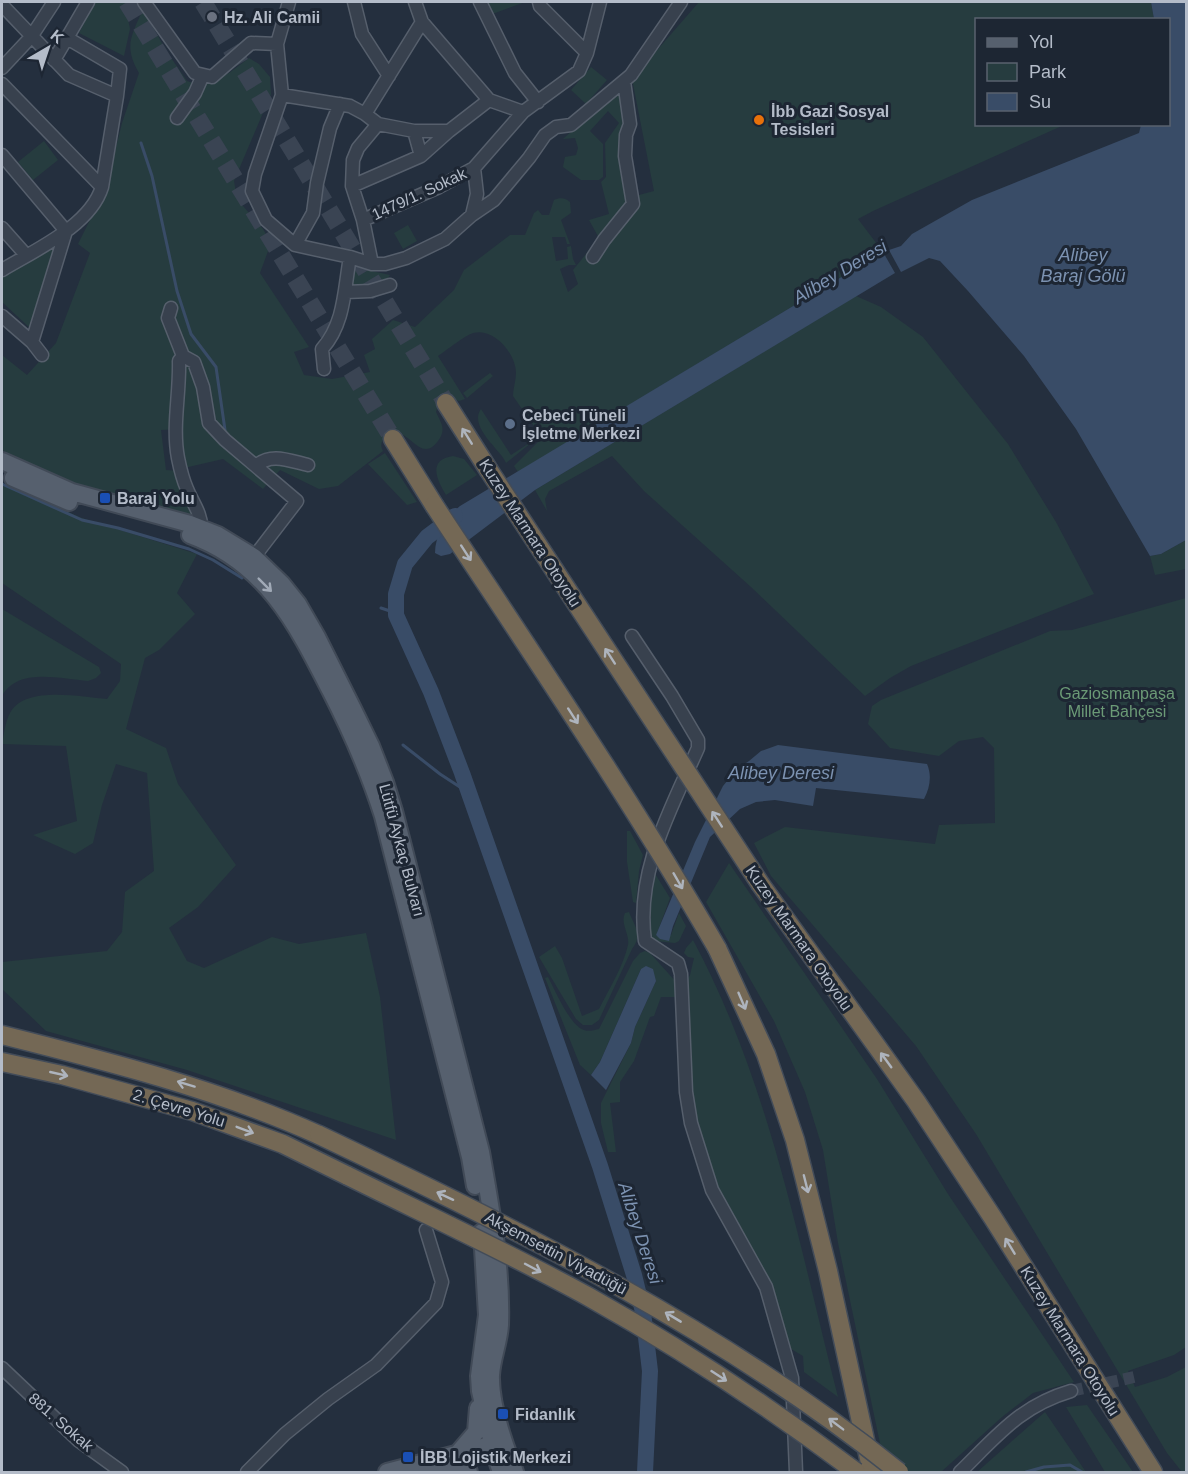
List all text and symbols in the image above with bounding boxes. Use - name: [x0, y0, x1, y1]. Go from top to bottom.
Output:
- place label: Hz. Ali Camii: [224, 9, 320, 26]
- marker: Hz. Ali Camii: [205, 10, 219, 24]
- north arrow: [18, 18, 78, 78]
- legend: [975, 18, 1170, 126]
- text: K: [47, 26, 67, 47]
- text: Yol: [1029, 32, 1053, 52]
- text: Park: [1029, 62, 1067, 82]
- text: Su: [1029, 92, 1051, 112]
- place label: İbb Gazi Sosyal Tesisleri: [771, 103, 889, 138]
- marker: İbb Gazi Sosyal Tesisleri: [752, 113, 766, 127]
- street label: 1479/1. Sokak: [369, 164, 470, 223]
- water label: Alibey Deresi: [789, 236, 891, 308]
- water label: Alibey Baraj Gölü: [1040, 245, 1126, 286]
- place label: Cebeci Tüneli İşletme Merkezi: [522, 407, 640, 442]
- marker: Cebeci Tüneli İşletme Merkezi: [503, 417, 517, 431]
- one-way arrow: [460, 428, 472, 445]
- street label: Kuzey Marmara Otoyolu: [476, 456, 584, 610]
- place label: Baraj Yolu: [117, 490, 195, 507]
- marker: Baraj Yolu: [98, 491, 112, 505]
- one-way arrow: [460, 545, 472, 561]
- one-way arrow: [257, 577, 272, 592]
- one-way arrow: [604, 648, 616, 665]
- park label: Gaziosmanpaşa Millet Bahçesi: [1059, 685, 1175, 720]
- one-way arrow: [568, 707, 580, 724]
- water label: Alibey Deresi: [727, 763, 835, 783]
- street label: Lütfü Aykaç Bulvarı: [376, 782, 428, 918]
- one-way arrow: [710, 811, 722, 828]
- street label: Kuzey Marmara Otoyolu: [743, 862, 855, 1014]
- one-way arrow: [672, 872, 684, 889]
- one-way arrow: [737, 991, 749, 1009]
- one-way arrow: [880, 1052, 893, 1068]
- one-way arrow: [49, 1069, 68, 1081]
- one-way arrow: [177, 1078, 196, 1089]
- street label: 2. Çevre Yolu: [131, 1086, 227, 1130]
- one-way arrow: [236, 1125, 254, 1136]
- one-way arrow: [801, 1175, 813, 1194]
- water label: Alibey Deresi: [614, 1179, 666, 1287]
- one-way arrow: [436, 1190, 454, 1202]
- street label: Akşemsettin Viyadüğü: [482, 1208, 630, 1298]
- one-way arrow: [1003, 1238, 1015, 1255]
- one-way arrow: [523, 1263, 541, 1274]
- street label: Kuzey Marmara Otoyolu: [1017, 1263, 1123, 1419]
- one-way arrow: [665, 1311, 682, 1323]
- one-way arrow: [710, 1370, 727, 1382]
- street label: 881. Sokak: [25, 1389, 98, 1455]
- place label: Fidanlık: [515, 1406, 576, 1423]
- marker: Fidanlık: [496, 1407, 510, 1421]
- one-way arrow: [828, 1418, 844, 1430]
- place label: İBB Lojistik Merkezi: [420, 1449, 571, 1466]
- marker: İBB Lojistik Merkezi: [401, 1450, 415, 1464]

